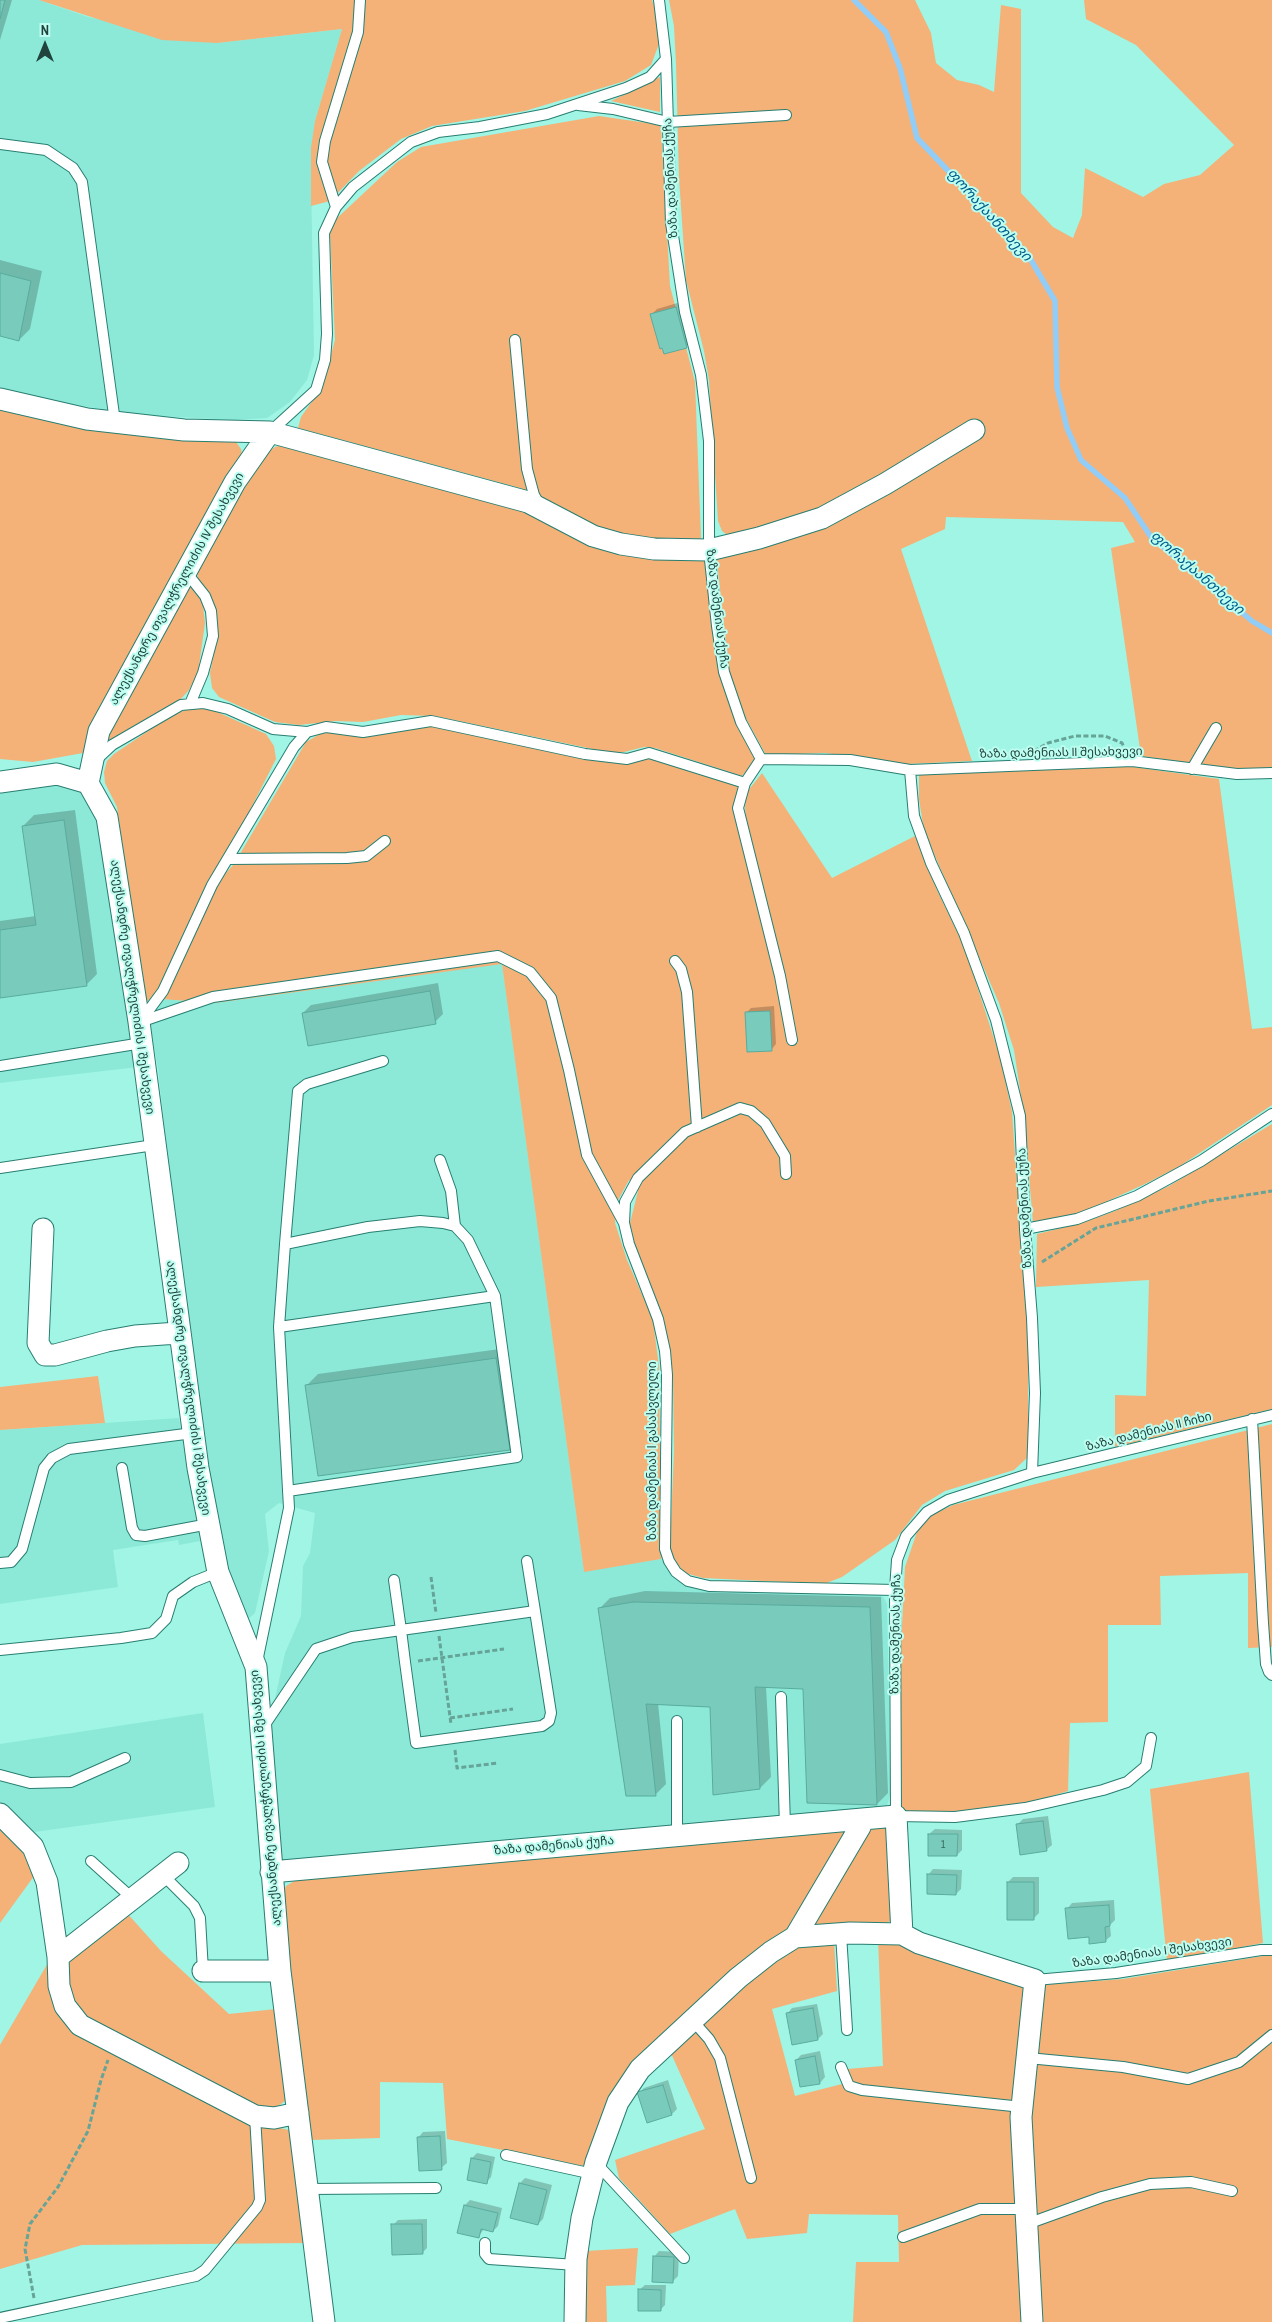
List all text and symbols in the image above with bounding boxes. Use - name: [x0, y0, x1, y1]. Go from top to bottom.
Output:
- north arrow: [20, 20, 70, 70]
- text: N: [41, 21, 49, 39]
- street label: ზაზა დამენიას ქუჩა: [661, 118, 681, 238]
- water label: ფორაქაანთხევი: [943, 165, 1035, 265]
- street label: ალექსანდრე თვალჭრელიძის IV შესახვევი: [107, 470, 247, 708]
- water label: ფორაქაანთხევი: [1147, 528, 1247, 618]
- street label: ზაზა დამენიას ქუჩა: [703, 548, 731, 670]
- street label: ზაზა დამენიას II შესახვევი: [979, 744, 1143, 762]
- street label: ალექსანდრე თვალჭრელიძის I შესახვევი: [107, 859, 157, 1115]
- street label: ზაზა დამენიას ქუჩა: [1015, 1148, 1035, 1268]
- street label: ალექსანდრე თვალჭრელიძის I შესახვევი: [163, 1260, 213, 1516]
- street label: ზაზა დამენიას I გასასვლელი: [646, 1361, 660, 1541]
- street label: ზაზა დამენიას II ჩიხი: [1085, 1409, 1213, 1455]
- street label: ზაზა დამენიას ქუჩა: [888, 1574, 904, 1694]
- street label: ალექსანდრე თვალჭრელიძის I შესახვევი: [248, 1669, 284, 1927]
- street label: ზაზა დამენიას ქუჩა: [493, 1834, 615, 1858]
- house number: 1: [941, 1839, 945, 1851]
- street label: ზაზა დამენიას I შესახვევი: [1071, 1935, 1233, 1971]

